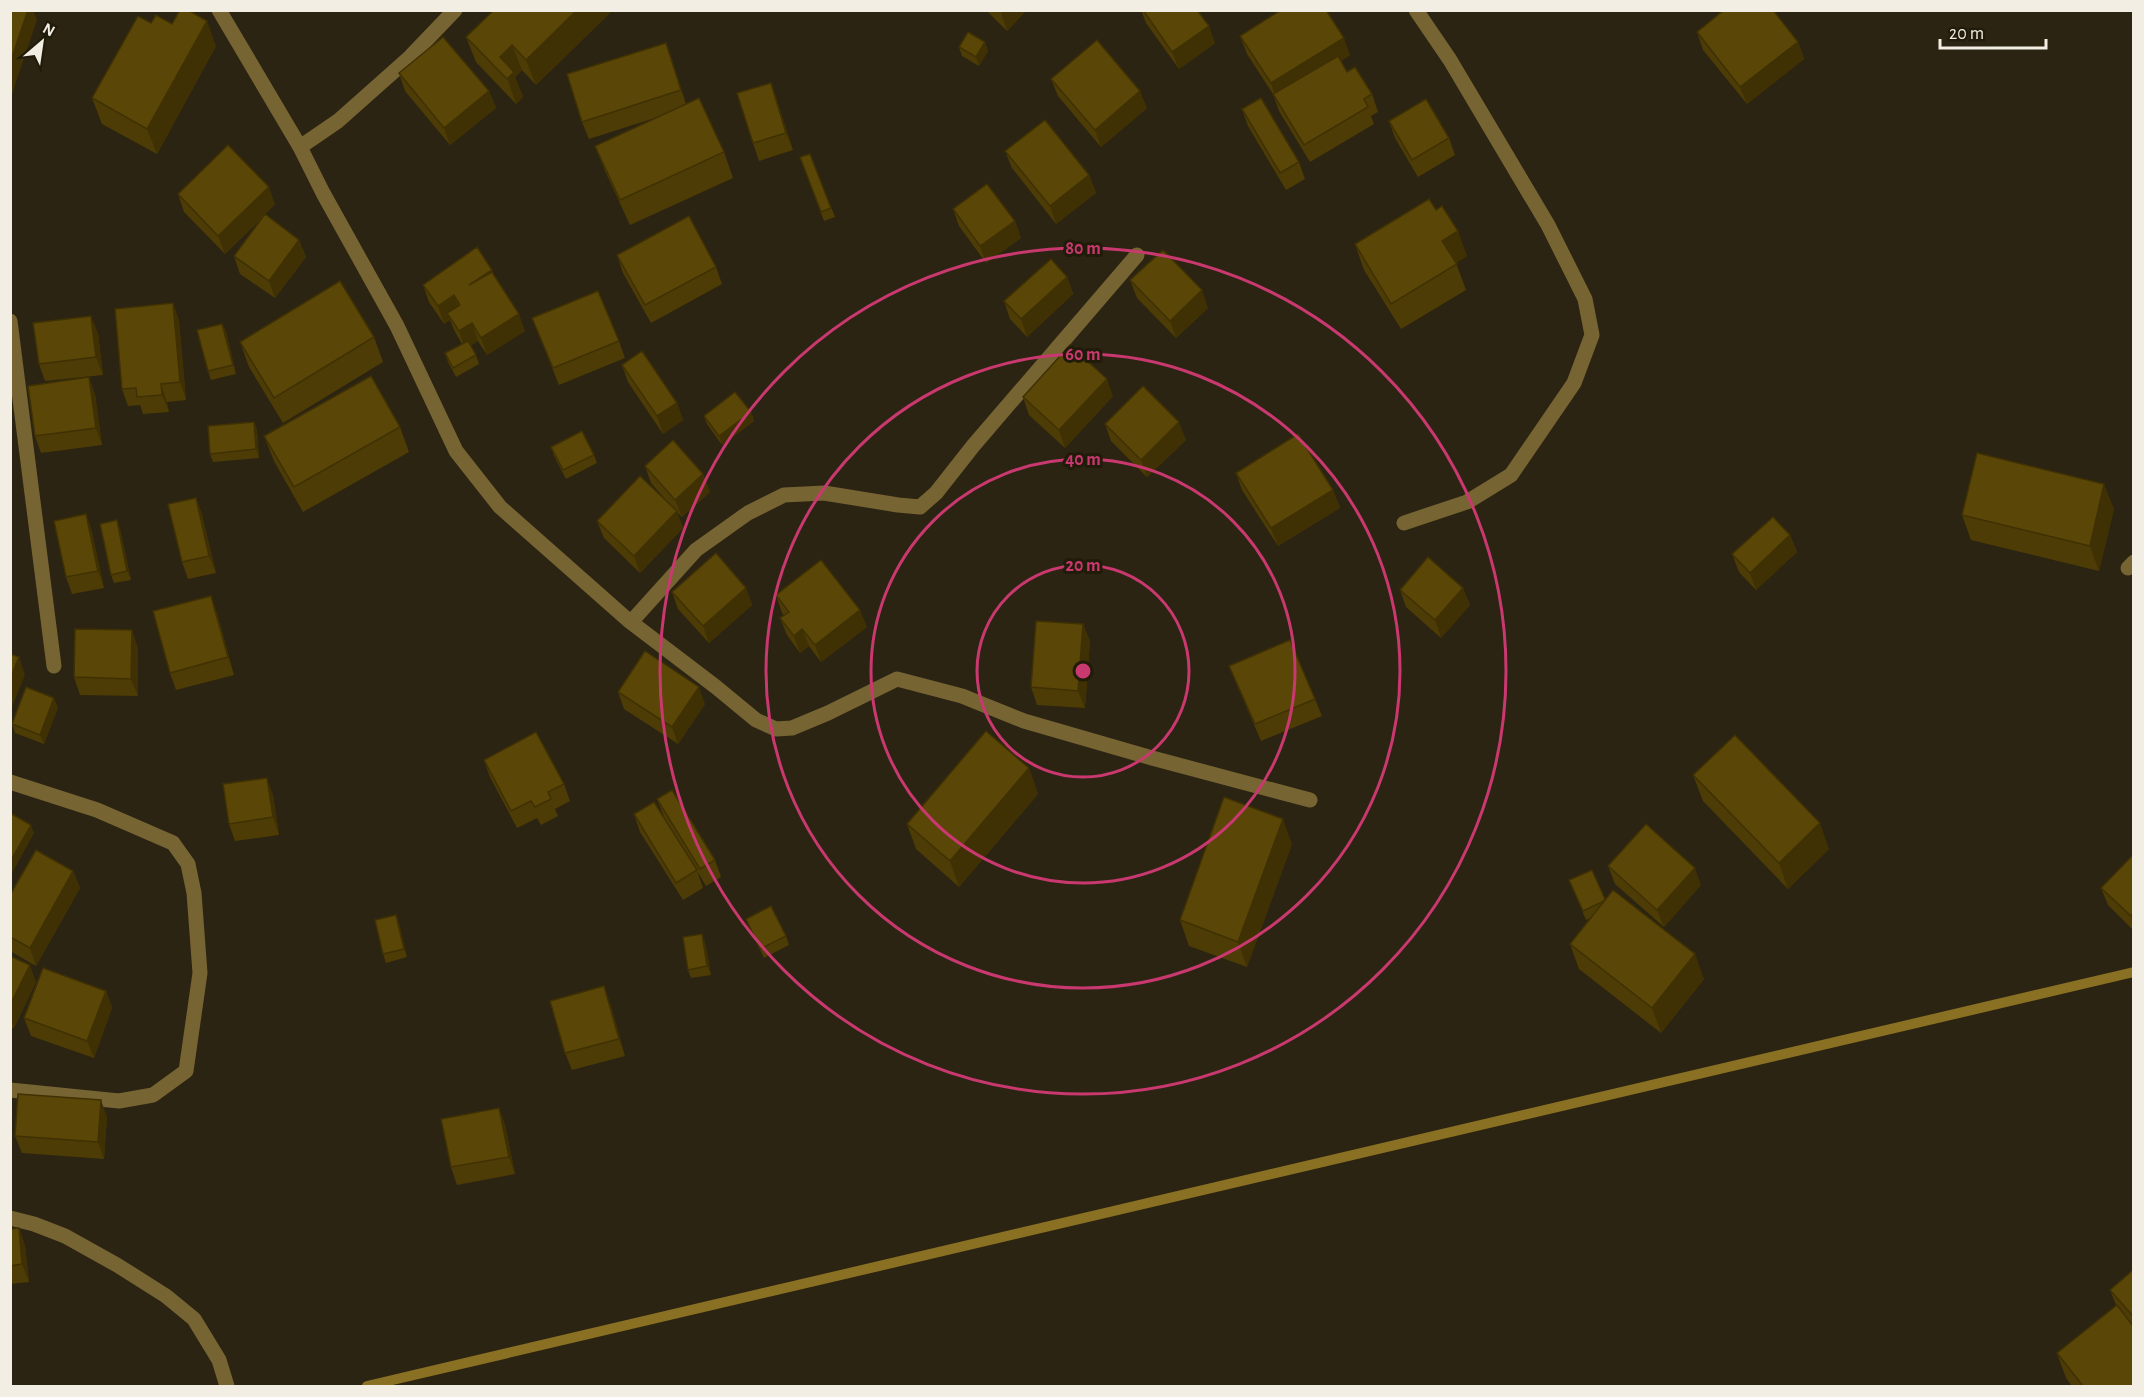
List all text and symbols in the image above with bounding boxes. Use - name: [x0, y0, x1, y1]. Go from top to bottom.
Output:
- north arrow: [12, 12, 72, 72]
- scale bar: [1940, 12, 2046, 50]
- text: N: [40, 20, 58, 39]
- text: 20 m: [1949, 25, 1984, 43]
- text: 80 m: [1065, 240, 1101, 258]
- text: 60 m: [1065, 346, 1101, 364]
- text: 40 m: [1065, 451, 1101, 469]
- text: 20 m: [1065, 557, 1101, 575]
- centre of rings: [1073, 661, 1093, 681]

